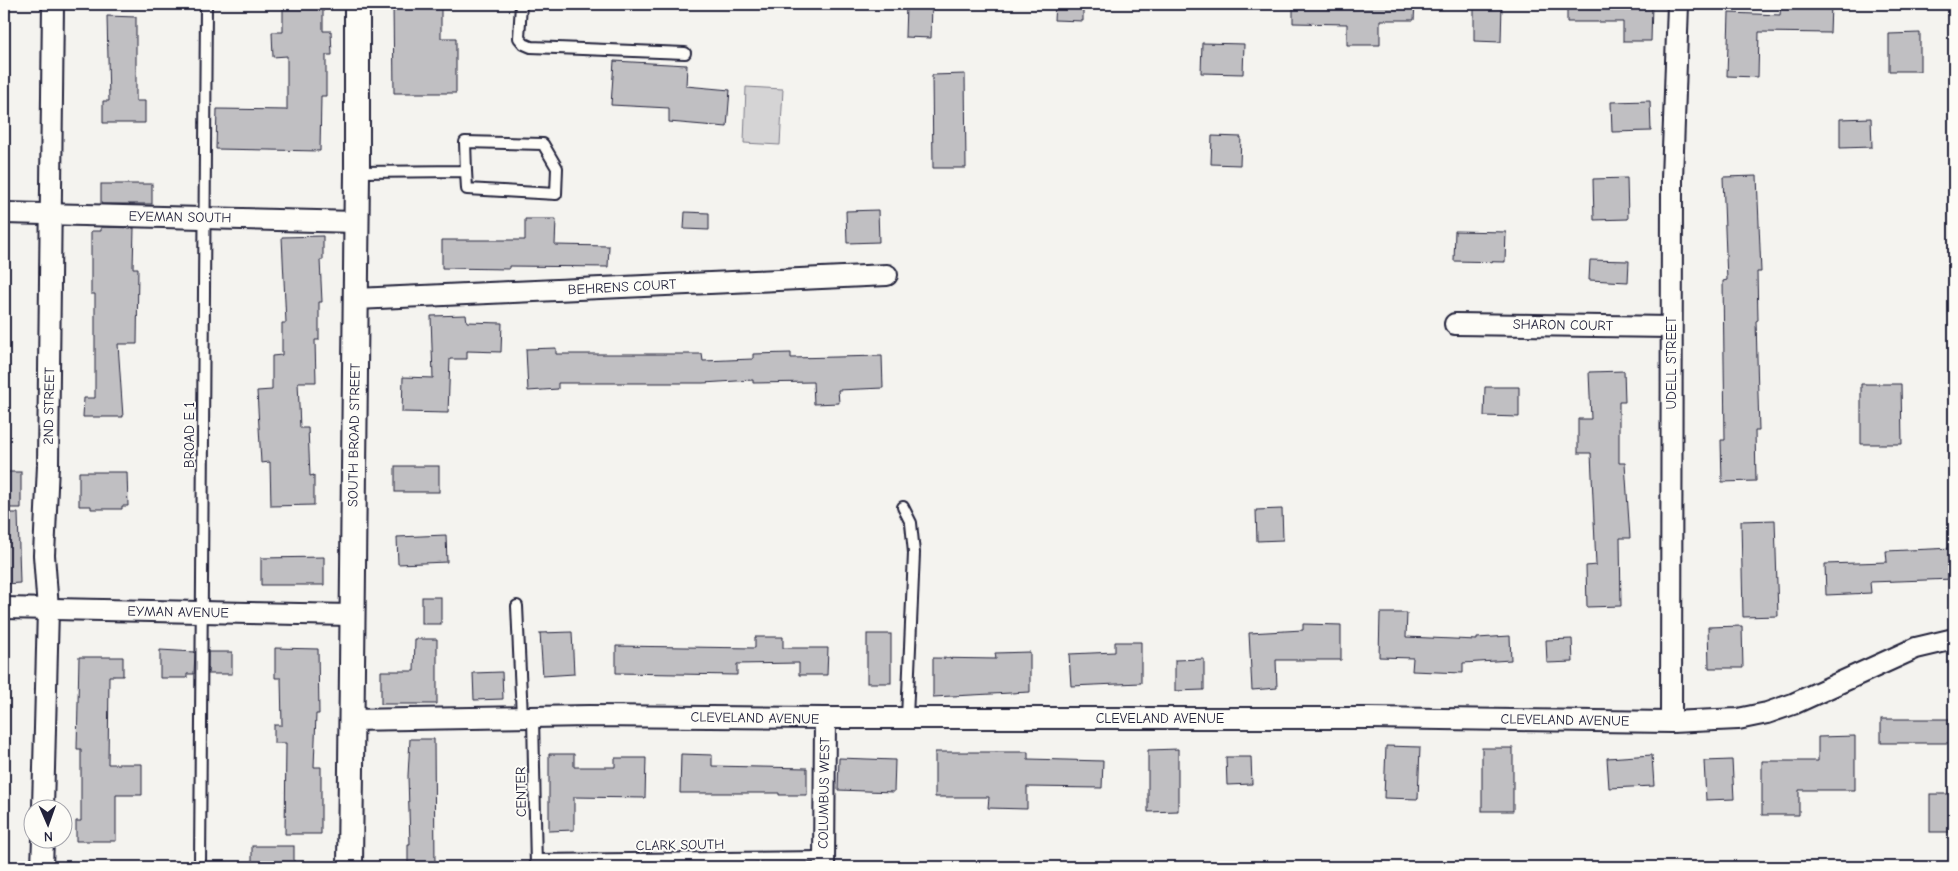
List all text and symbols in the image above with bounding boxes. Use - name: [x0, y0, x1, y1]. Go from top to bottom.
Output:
- street label: EYEMAN SOUTH: [128, 208, 232, 226]
- street label: BEHRENS COURT: [567, 276, 677, 298]
- street label: SHARON COURT: [1513, 316, 1614, 334]
- street label: UDELL STREET: [1663, 316, 1680, 410]
- street label: SOUTH BROAD STREET: [344, 362, 364, 507]
- street label: 2ND STREET: [40, 366, 58, 445]
- street label: BROAD E 1: [181, 402, 198, 468]
- street label: EYMAN AVENUE: [127, 603, 229, 621]
- street label: CLEVELAND AVENUE: [691, 708, 819, 728]
- street label: CLEVELAND AVENUE: [1096, 710, 1224, 727]
- street label: CLEVELAND AVENUE: [1501, 710, 1629, 730]
- street label: COLUMBUS WEST: [815, 736, 833, 849]
- street label: CENTER: [512, 767, 530, 817]
- north arrow: [22, 798, 72, 848]
- text: N: [44, 828, 53, 845]
- street label: CLARK SOUTH: [636, 836, 724, 854]

